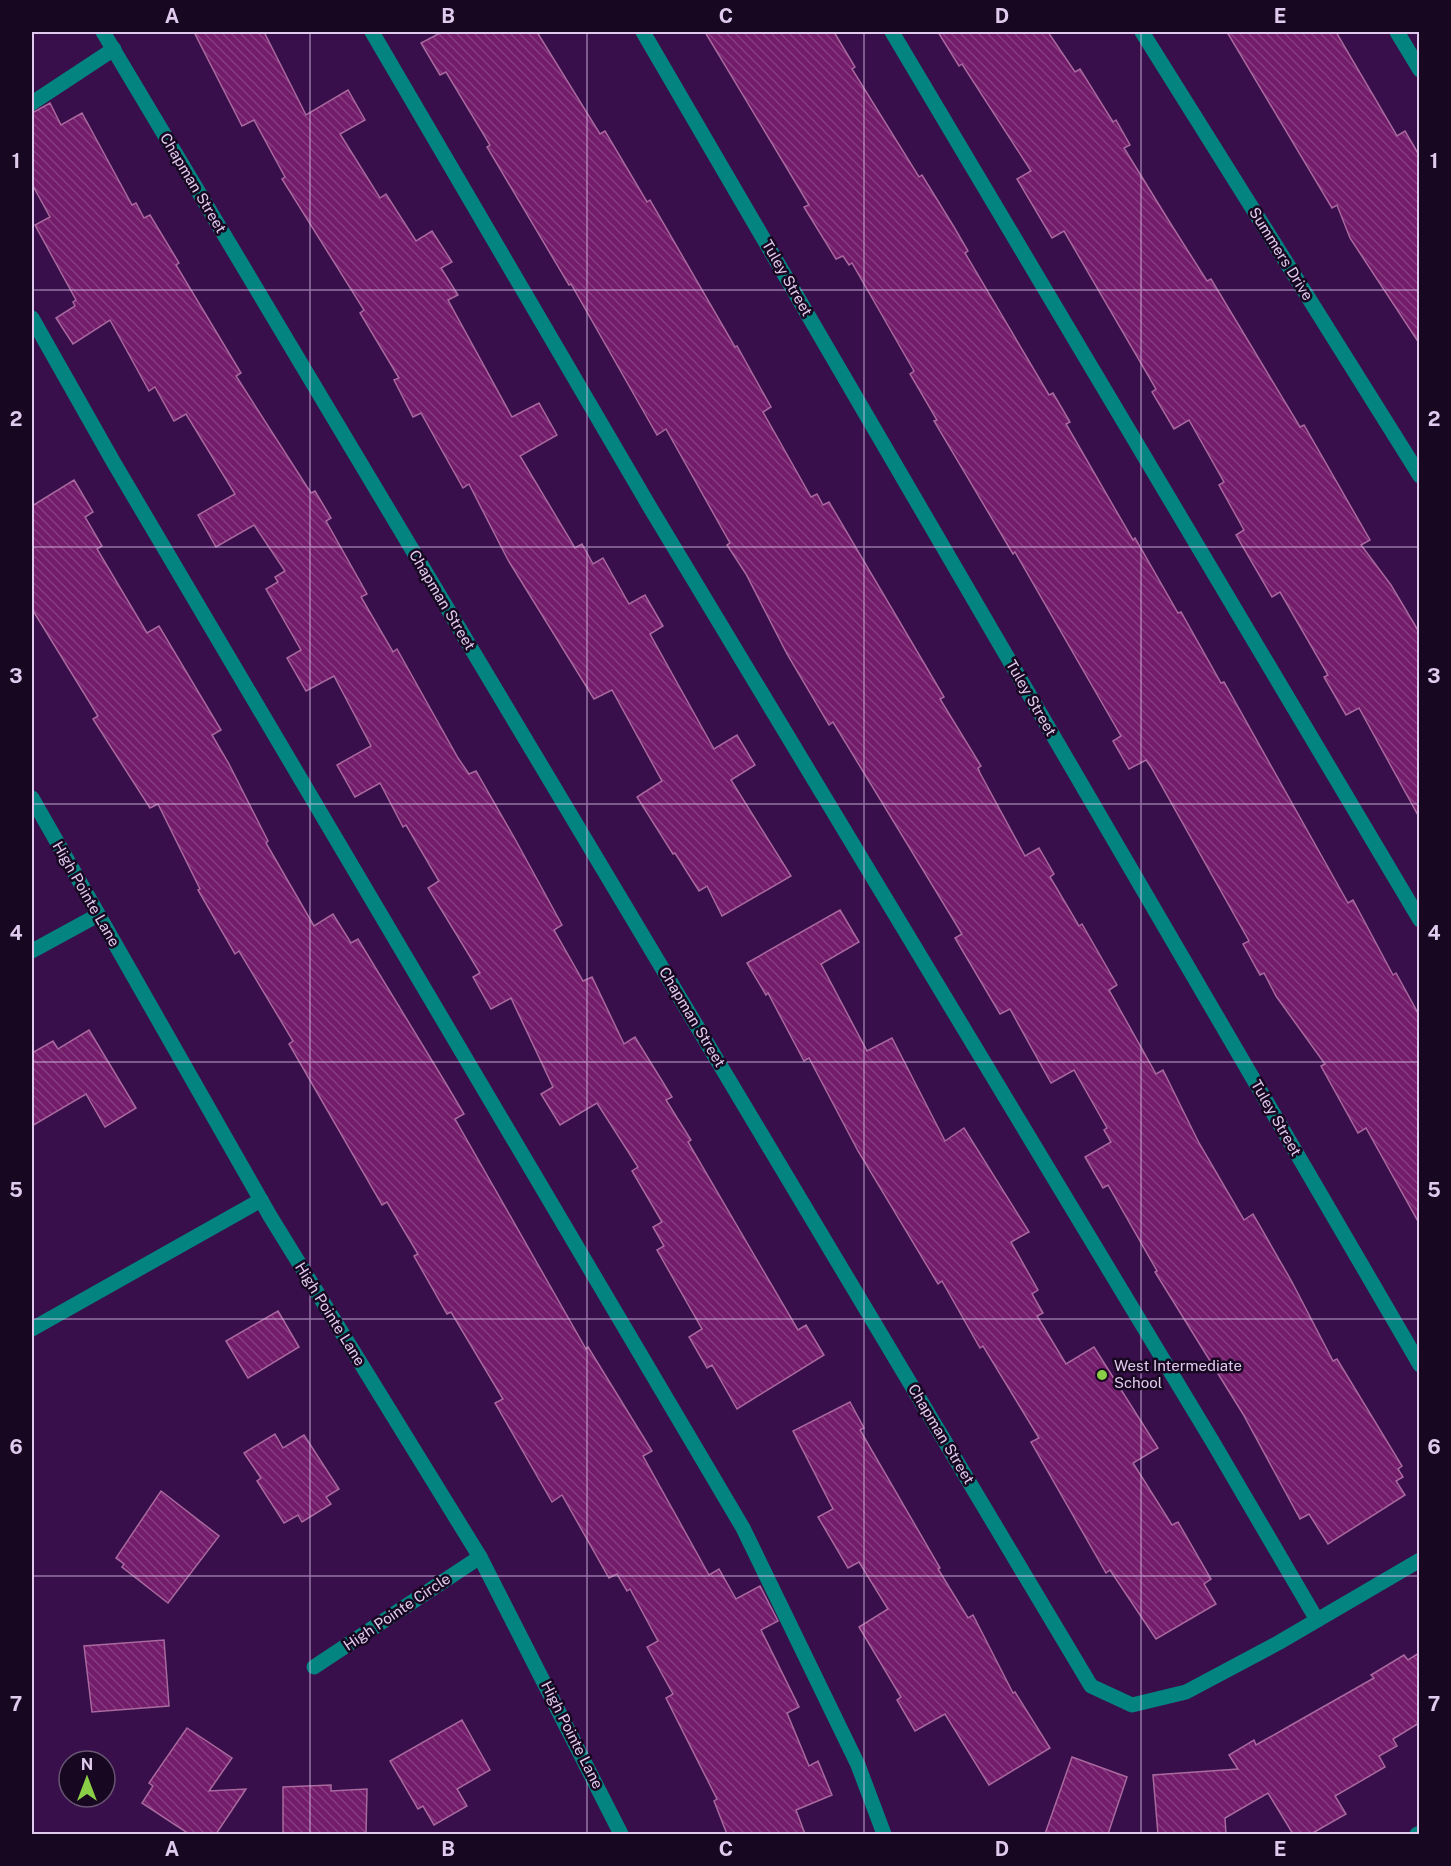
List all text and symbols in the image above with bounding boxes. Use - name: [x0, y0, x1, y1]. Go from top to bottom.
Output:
- text: A: [165, 4, 179, 28]
- text: B: [441, 4, 455, 28]
- text: C: [719, 4, 733, 28]
- text: D: [995, 4, 1009, 28]
- text: E: [1274, 4, 1286, 28]
- street label: Chapman Street: [157, 130, 230, 236]
- text: 1: [12, 149, 20, 173]
- text: 1: [1430, 149, 1438, 173]
- street label: Summers Drive: [1246, 204, 1317, 303]
- street label: Tuley Street: [759, 237, 816, 319]
- text: 2: [10, 407, 22, 431]
- text: 2: [1428, 407, 1440, 431]
- street label: Chapman Street: [406, 547, 479, 653]
- street label: Tuley Street: [1003, 657, 1060, 739]
- text: 3: [9, 664, 23, 688]
- text: 3: [1427, 664, 1441, 688]
- street label: High Pointe Lane: [49, 838, 123, 949]
- text: 4: [9, 921, 23, 945]
- text: 4: [1427, 921, 1441, 945]
- street label: Chapman Street: [656, 964, 729, 1070]
- street label: Tuley Street: [1248, 1077, 1305, 1159]
- text: 5: [9, 1178, 23, 1202]
- text: 5: [1427, 1178, 1441, 1202]
- street label: High Pointe Lane: [292, 1259, 369, 1368]
- place label: West Intermediate School: [1114, 1357, 1242, 1391]
- marker: West Intermediate School: [1095, 1368, 1109, 1382]
- street label: Chapman Street: [905, 1381, 978, 1487]
- text: 6: [9, 1435, 23, 1459]
- text: 6: [1427, 1435, 1441, 1459]
- street label: High Pointe Circle: [340, 1570, 453, 1654]
- street label: High Pointe Lane: [538, 1678, 607, 1791]
- text: 7: [10, 1692, 22, 1716]
- text: 7: [1428, 1692, 1440, 1716]
- north arrow: [57, 1749, 117, 1809]
- text: N: [81, 1755, 93, 1774]
- text: A: [165, 1837, 179, 1861]
- text: B: [441, 1837, 455, 1861]
- text: C: [719, 1837, 733, 1861]
- text: D: [995, 1837, 1009, 1861]
- text: E: [1274, 1837, 1286, 1861]

